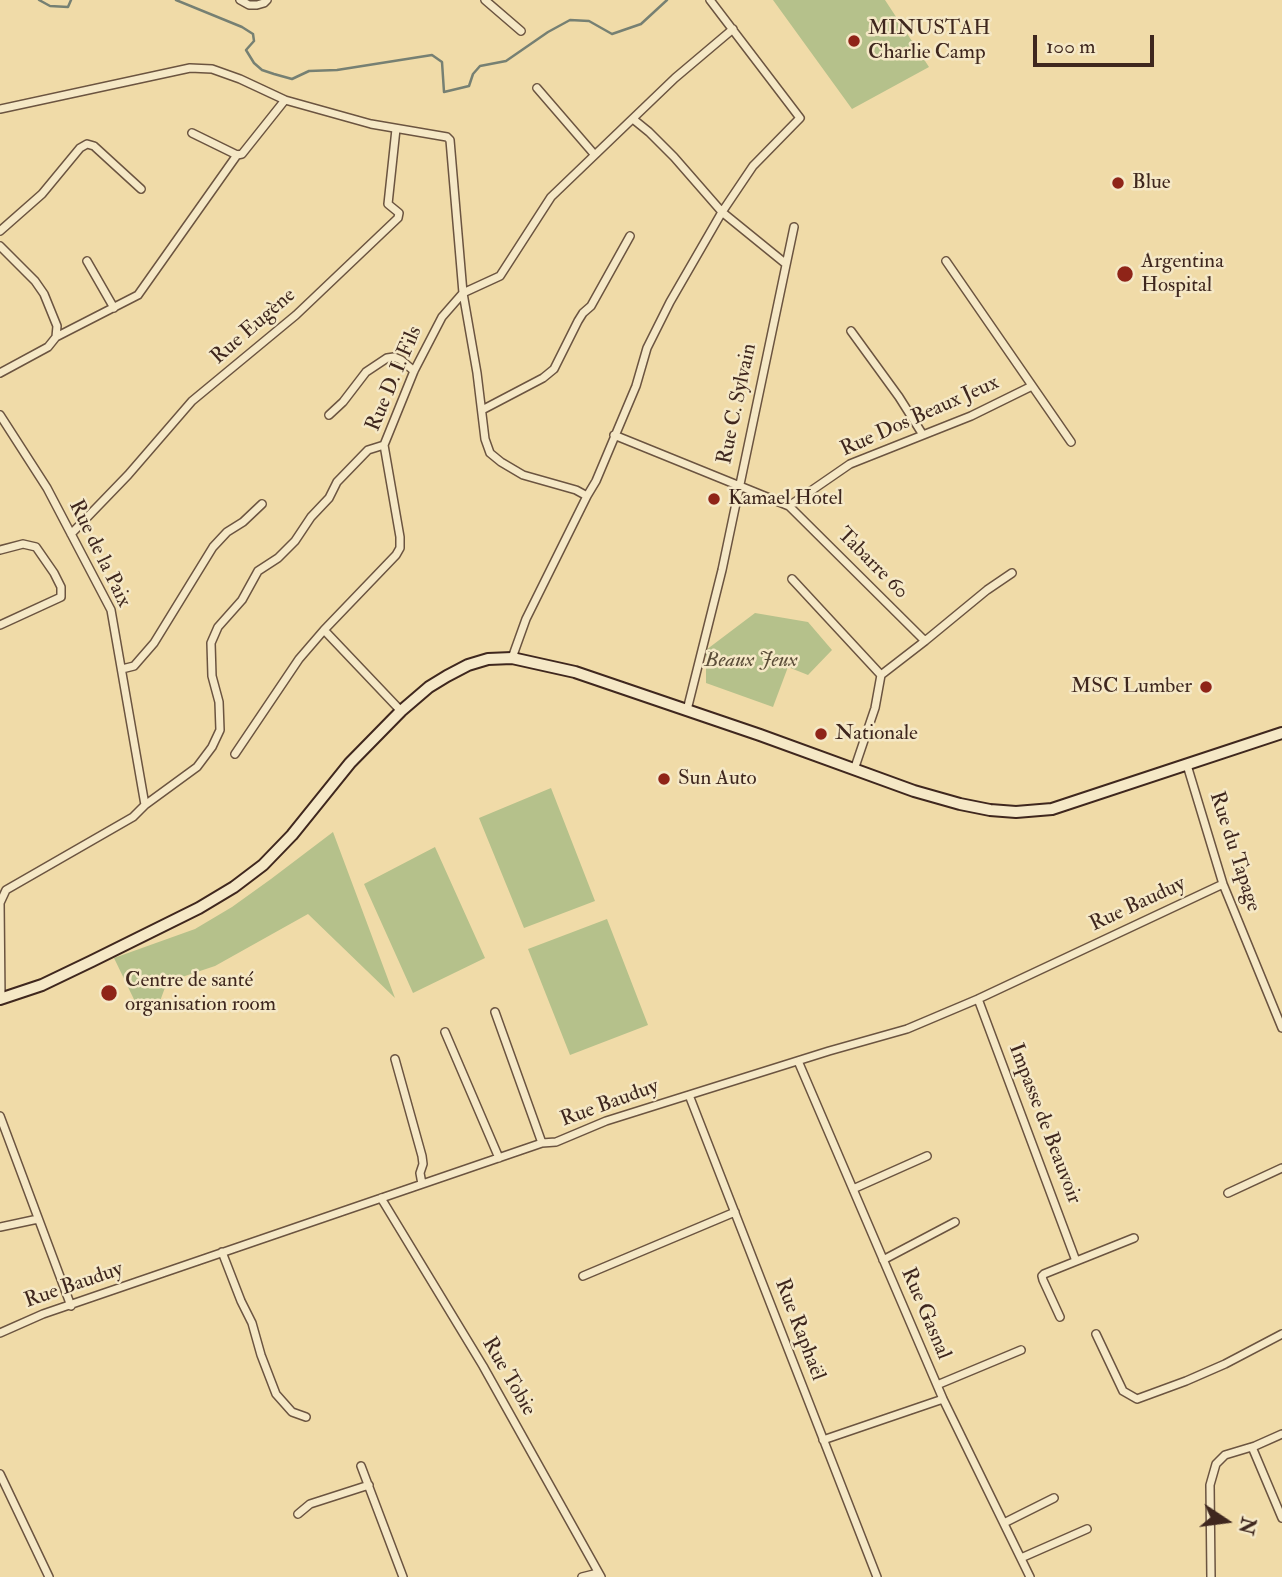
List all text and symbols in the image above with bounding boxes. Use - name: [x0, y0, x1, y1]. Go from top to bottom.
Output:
- place label: MINUSTAH Charlie Camp: [868, 16, 990, 66]
- scale bar: [1037, 21, 1158, 65]
- marker: MINUSTAH Charlie Camp: [846, 33, 862, 49]
- text: 100 m: [1046, 33, 1096, 60]
- place label: Blue: [1132, 170, 1171, 196]
- marker: Blue: [1110, 175, 1126, 191]
- place label: Argentina Hospital: [1141, 249, 1224, 299]
- marker: Argentina Hospital: [1115, 264, 1135, 284]
- street label: Rue Eugène: [207, 284, 301, 370]
- street label: Rue D. I. Fils: [362, 323, 428, 435]
- street label: Rue C. Sylvain: [713, 341, 763, 467]
- street label: Rue Dos Beaux Jeux: [837, 371, 1003, 463]
- place label: Kamael Hotel: [728, 486, 843, 512]
- marker: Kamael Hotel: [706, 491, 722, 507]
- street label: Rue de la Paix: [62, 496, 136, 612]
- street label: Tabarre 60: [831, 523, 913, 605]
- park label: Beaux Jeux: [705, 648, 797, 674]
- place label: MSC Lumber: [1071, 674, 1192, 700]
- marker: MSC Lumber: [1198, 679, 1214, 695]
- place label: Nationale: [835, 721, 918, 747]
- marker: Nationale: [813, 726, 829, 742]
- place label: Sun Auto: [678, 766, 757, 792]
- marker: Sun Auto: [656, 771, 672, 787]
- street label: Rue du Tapage: [1203, 789, 1265, 915]
- street label: Rue Bauduy: [1086, 872, 1190, 938]
- place label: Centre de santé organisation room: [125, 968, 276, 1018]
- marker: Centre de santé organisation room: [99, 983, 119, 1003]
- street label: Impasse de Beauvoir: [1002, 1040, 1086, 1208]
- street label: Rue Bauduy: [557, 1075, 663, 1133]
- street label: Rue Bauduy: [21, 1257, 127, 1315]
- street label: Rue Gasnal: [894, 1264, 956, 1364]
- street label: Rue Raphaël: [768, 1276, 830, 1384]
- street label: Rue Tobie: [475, 1333, 541, 1421]
- north arrow: [1191, 1486, 1261, 1556]
- text: N: [1233, 1515, 1260, 1537]

